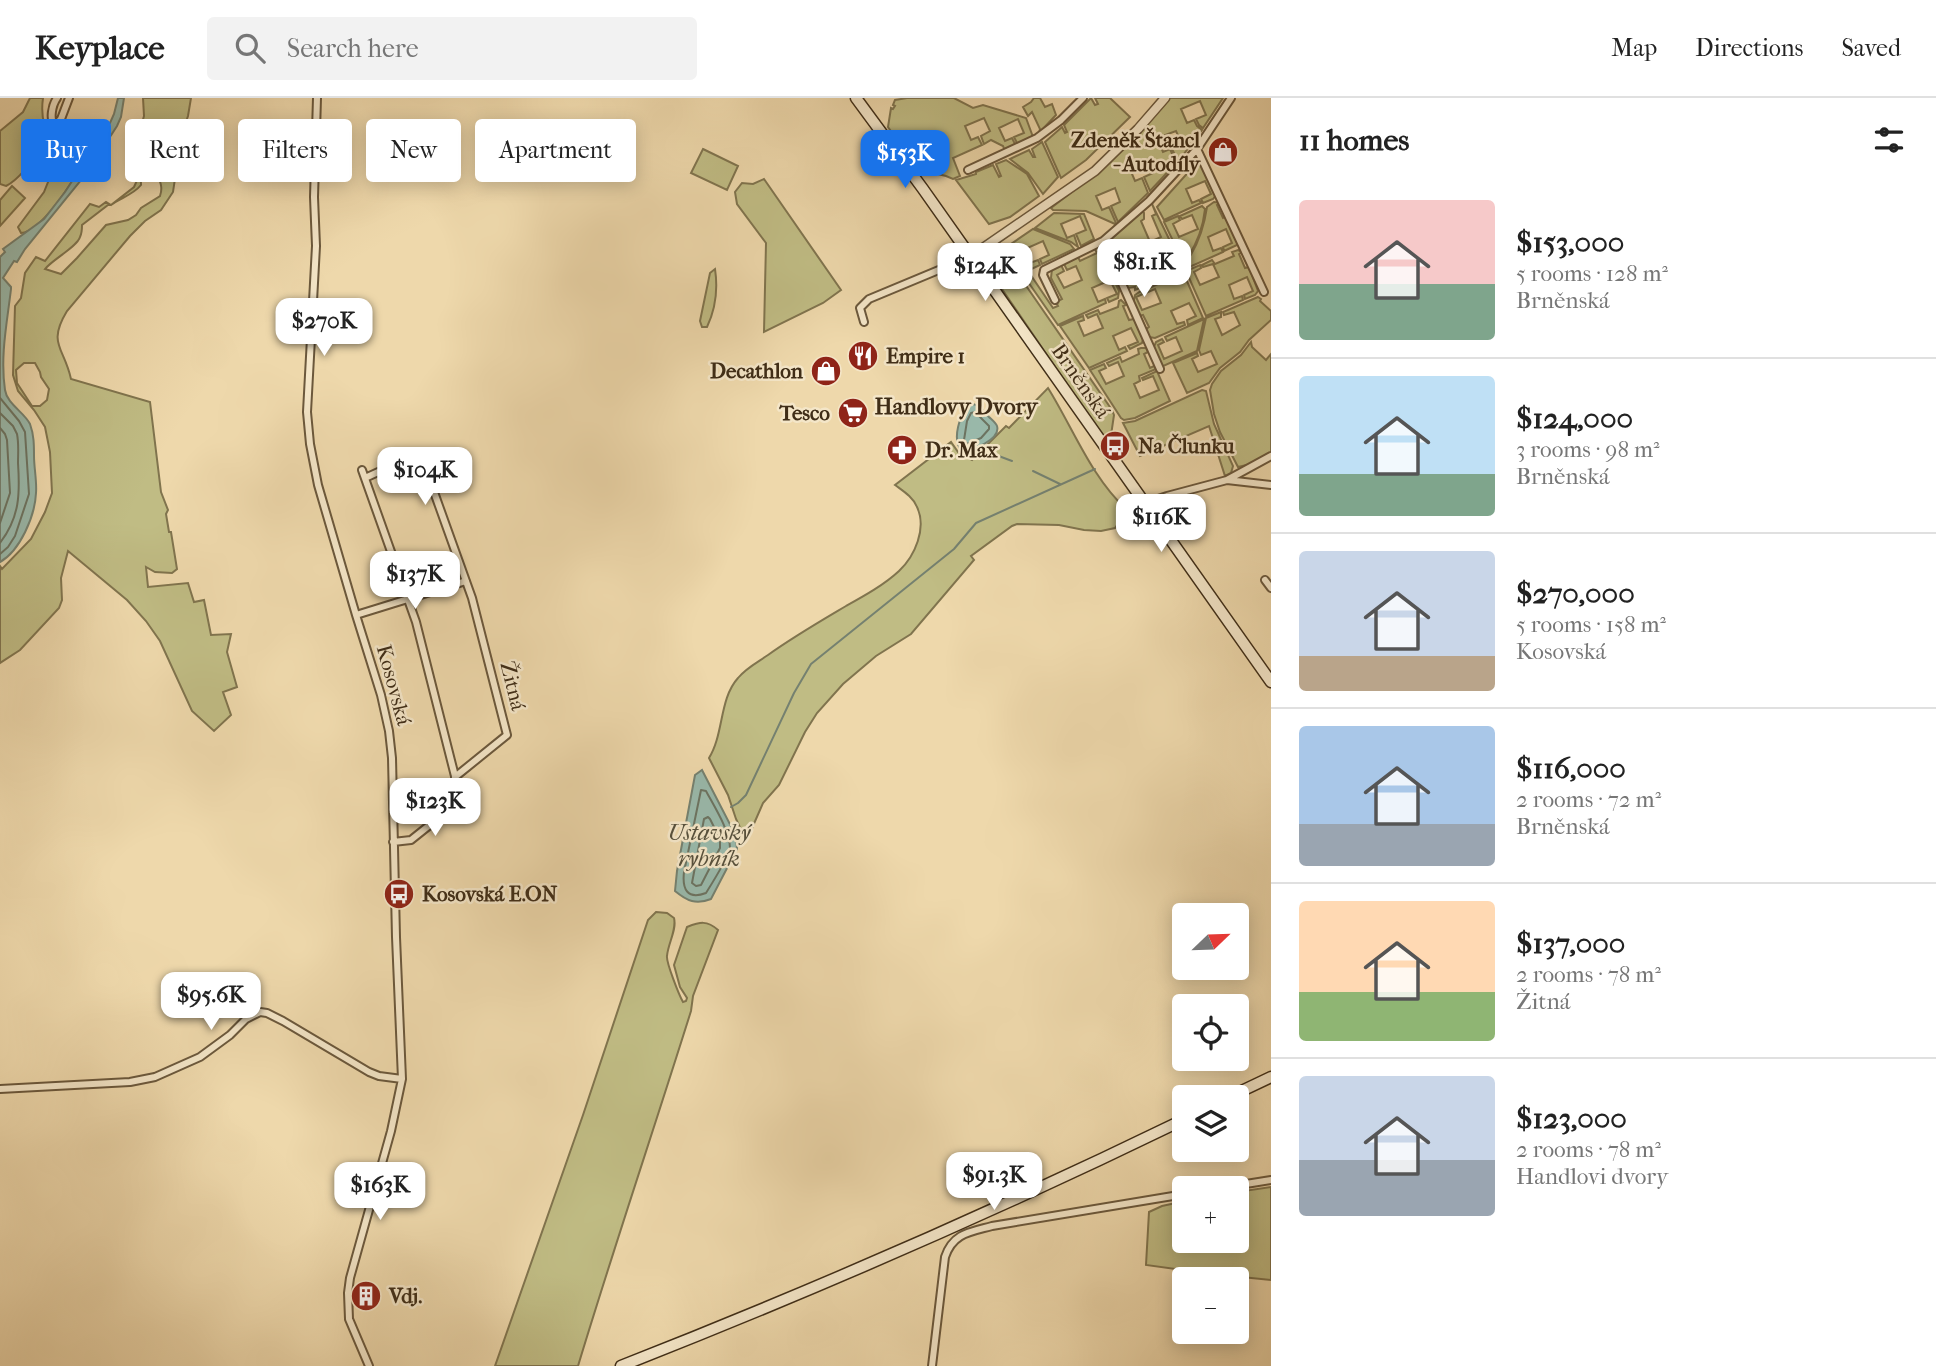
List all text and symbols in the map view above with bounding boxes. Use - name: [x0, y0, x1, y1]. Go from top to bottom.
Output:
- search box: [207, 17, 697, 80]
- text: Keyplace: [35, 29, 165, 68]
- icon: search: [231, 29, 269, 67]
- text: Search here: [287, 33, 419, 64]
- text: Map: [1611, 34, 1657, 62]
- text: Directions: [1695, 34, 1803, 62]
- text: Saved: [1841, 34, 1901, 62]
- chip: Buy: [21, 119, 111, 182]
- chip: Rent: [125, 119, 224, 182]
- chip: Filters: [238, 119, 352, 182]
- chip: New: [366, 119, 461, 182]
- chip: Apartment: [475, 119, 636, 182]
- icon: filters: [1870, 121, 1908, 159]
- text: 11 homes: [1299, 123, 1409, 158]
- place label: Zdeněk Štancl - Autodíly: [1071, 127, 1202, 176]
- pin: $153K: [856, 130, 954, 190]
- shop icon: Zdeněk Štancl - Autodíly: [1206, 135, 1240, 169]
- text: $153K: [877, 139, 933, 166]
- text: $153,000: [1516, 225, 1624, 260]
- icon: home: [1355, 228, 1439, 312]
- pin: $81.1K: [1087, 240, 1201, 299]
- pin: $124K: [936, 244, 1034, 303]
- text: $81.1K: [1113, 248, 1175, 275]
- text: $124K: [954, 252, 1017, 279]
- text: 5 rooms · 128 m²: [1516, 260, 1668, 287]
- text: Brněnská: [1516, 287, 1610, 314]
- pin: $270K: [275, 299, 373, 358]
- text: $270K: [292, 307, 356, 334]
- restaurant icon: Empire 1: [846, 339, 880, 373]
- street label: Brněnská: [1047, 339, 1116, 423]
- place label: Empire 1: [886, 344, 965, 368]
- shop icon: Decathlon: [809, 354, 843, 388]
- place label: Decathlon: [710, 359, 804, 383]
- district label: Handlovy Dvory: [875, 393, 1039, 420]
- supermarket icon: Tesco: [836, 396, 870, 430]
- place label: Tesco: [779, 401, 830, 425]
- text: $124,000: [1516, 401, 1633, 436]
- icon: home: [1355, 404, 1439, 488]
- bus stop icon: Na Člunku: [1098, 429, 1132, 463]
- pharmacy icon: Dr. Max: [885, 433, 919, 467]
- place label: Na Člunku: [1138, 433, 1234, 458]
- text: 3 rooms · 98 m²: [1516, 436, 1660, 463]
- place label: Dr. Max: [925, 438, 999, 462]
- pin: $104K: [376, 448, 474, 507]
- text: $104K: [393, 456, 457, 483]
- text: Brněnská: [1516, 463, 1610, 490]
- pin: $116K: [1112, 494, 1210, 554]
- text: $116K: [1132, 503, 1190, 530]
- pin: $137K: [366, 552, 464, 611]
- text: $137K: [386, 560, 444, 587]
- text: $270,000: [1516, 576, 1635, 611]
- icon: home: [1355, 579, 1439, 663]
- text: 5 rooms · 158 m²: [1516, 611, 1666, 638]
- text: Kosovská: [1516, 638, 1606, 665]
- street label: Kosovská: [372, 642, 416, 728]
- street label: Žitná: [495, 659, 531, 713]
- text: $116,000: [1516, 751, 1626, 786]
- icon: home: [1355, 754, 1439, 838]
- pin: $123K: [386, 778, 484, 838]
- text: 2 rooms · 72 m²: [1516, 786, 1661, 813]
- text: $123K: [406, 787, 464, 814]
- text: Brněnská: [1516, 813, 1610, 840]
- water label: Ustavský rybník: [667, 819, 753, 872]
- bus stop icon: Kosovská E.ON: [382, 877, 416, 911]
- place label: Kosovská E.ON: [422, 882, 557, 906]
- north arrow: [1172, 903, 1250, 980]
- map controls: [1172, 903, 1249, 1344]
- text: $137,000: [1516, 926, 1625, 961]
- icon: home: [1355, 929, 1439, 1013]
- text: 2 rooms · 78 m²: [1516, 961, 1661, 988]
- pin: $95.6K: [154, 972, 268, 1032]
- text: $95.6K: [177, 981, 245, 1008]
- text: Žitná: [1516, 988, 1570, 1015]
- button: locate: [1172, 994, 1249, 1071]
- button: layers: [1172, 1085, 1249, 1162]
- text: $123,000: [1516, 1101, 1627, 1136]
- icon: home: [1355, 1104, 1439, 1188]
- text: 2 rooms · 78 m²: [1516, 1136, 1661, 1163]
- pin: $91.3K: [937, 1152, 1051, 1212]
- text: $91.3K: [962, 1161, 1026, 1188]
- pin: $163K: [331, 1162, 429, 1222]
- text: Handlovi dvory: [1516, 1163, 1668, 1190]
- text: $163K: [350, 1171, 410, 1198]
- button: +: [1172, 1176, 1249, 1253]
- button: −: [1172, 1267, 1249, 1344]
- building icon: Vdj.: [349, 1279, 383, 1313]
- place label: Vdj.: [388, 1284, 422, 1308]

